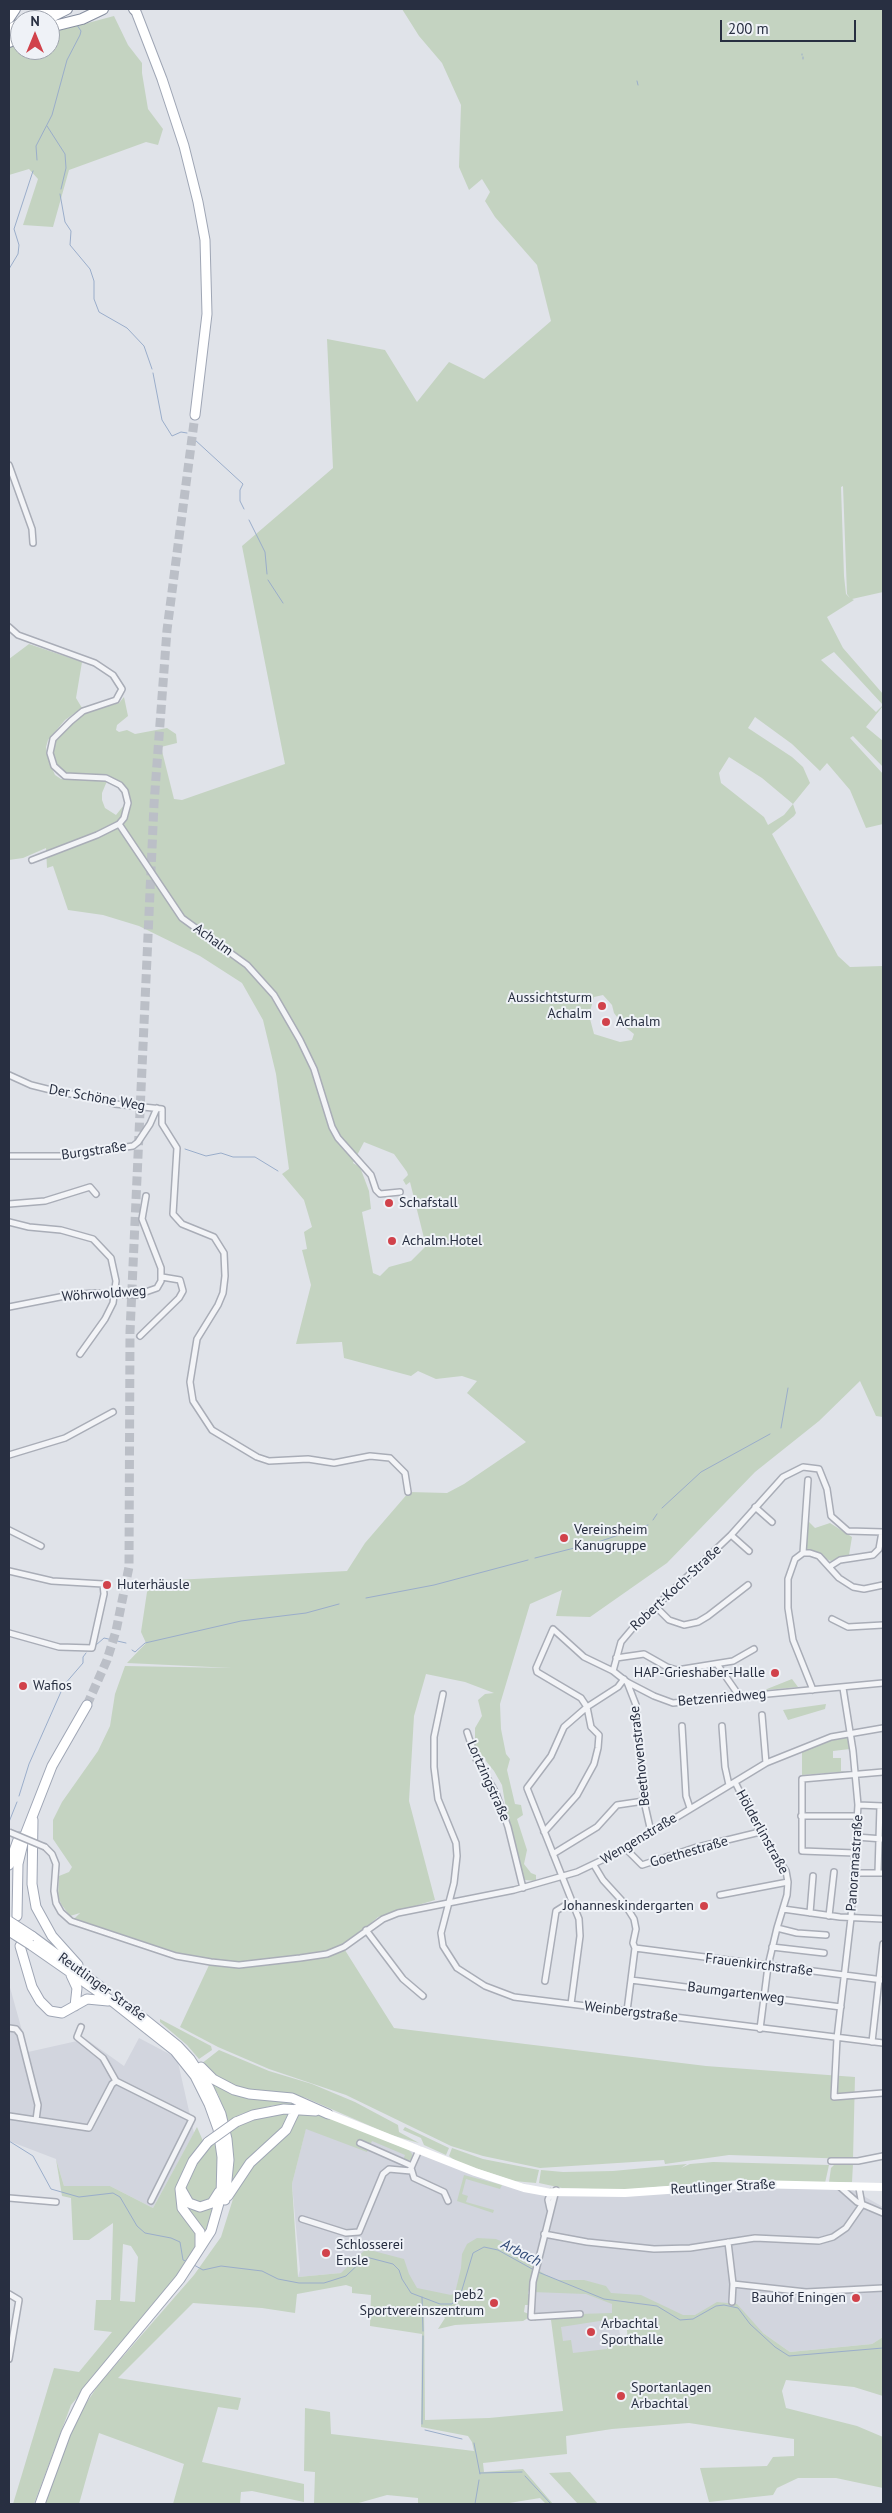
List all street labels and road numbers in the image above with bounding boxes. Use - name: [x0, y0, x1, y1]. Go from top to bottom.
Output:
- street label: Achalm: [190, 920, 236, 960]
- street label: Der Schöne Weg: [47, 1081, 147, 1115]
- street label: Burgstraße: [60, 1138, 128, 1164]
- street label: Wöhrwoldweg: [61, 1283, 147, 1305]
- street label: Robert-Koch-Straße: [627, 1542, 725, 1634]
- street label: Betzenriedweg: [677, 1686, 767, 1710]
- street label: Beethovenstraße: [626, 1705, 654, 1807]
- street label: Lortzingstraße: [463, 1738, 513, 1824]
- street label: Hölderlinstraße: [732, 1787, 792, 1877]
- street label: Wengenstraße: [598, 1810, 680, 1868]
- street label: Panoramastraße: [843, 1814, 867, 1912]
- street label: Goethestraße: [648, 1833, 730, 1871]
- street label: Reutlinger Straße: [55, 1949, 149, 2025]
- street label: Frauenkirchstraße: [704, 1950, 814, 1980]
- street label: Baumgartenweg: [687, 1979, 785, 2007]
- street label: Weinbergstraße: [583, 1998, 679, 2026]
- street label: Reutlinger Straße: [670, 2176, 776, 2198]

